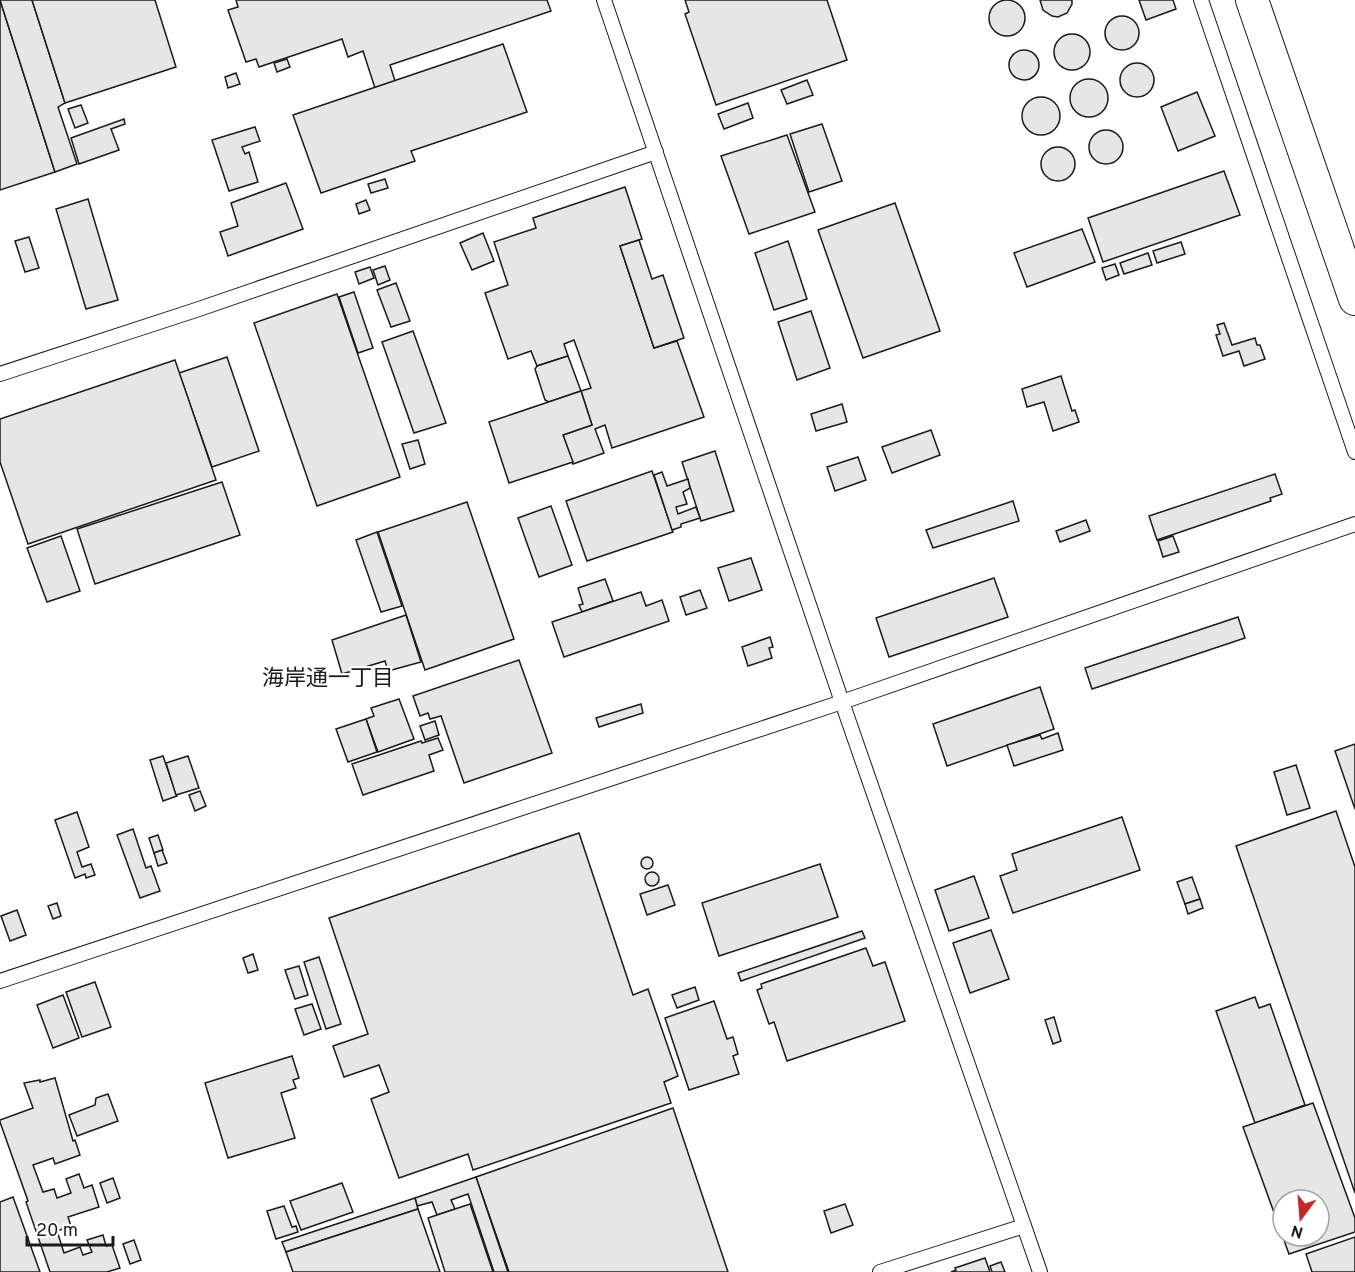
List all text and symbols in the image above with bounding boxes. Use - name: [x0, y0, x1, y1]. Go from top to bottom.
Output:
- district label: 海岸通一丁目: [262, 666, 394, 693]
- north arrow: [1271, 1188, 1331, 1248]
- scale bar: [27, 1209, 112, 1247]
- text: N: [1289, 1219, 1306, 1242]
- text: 20 m: [36, 1220, 78, 1243]

